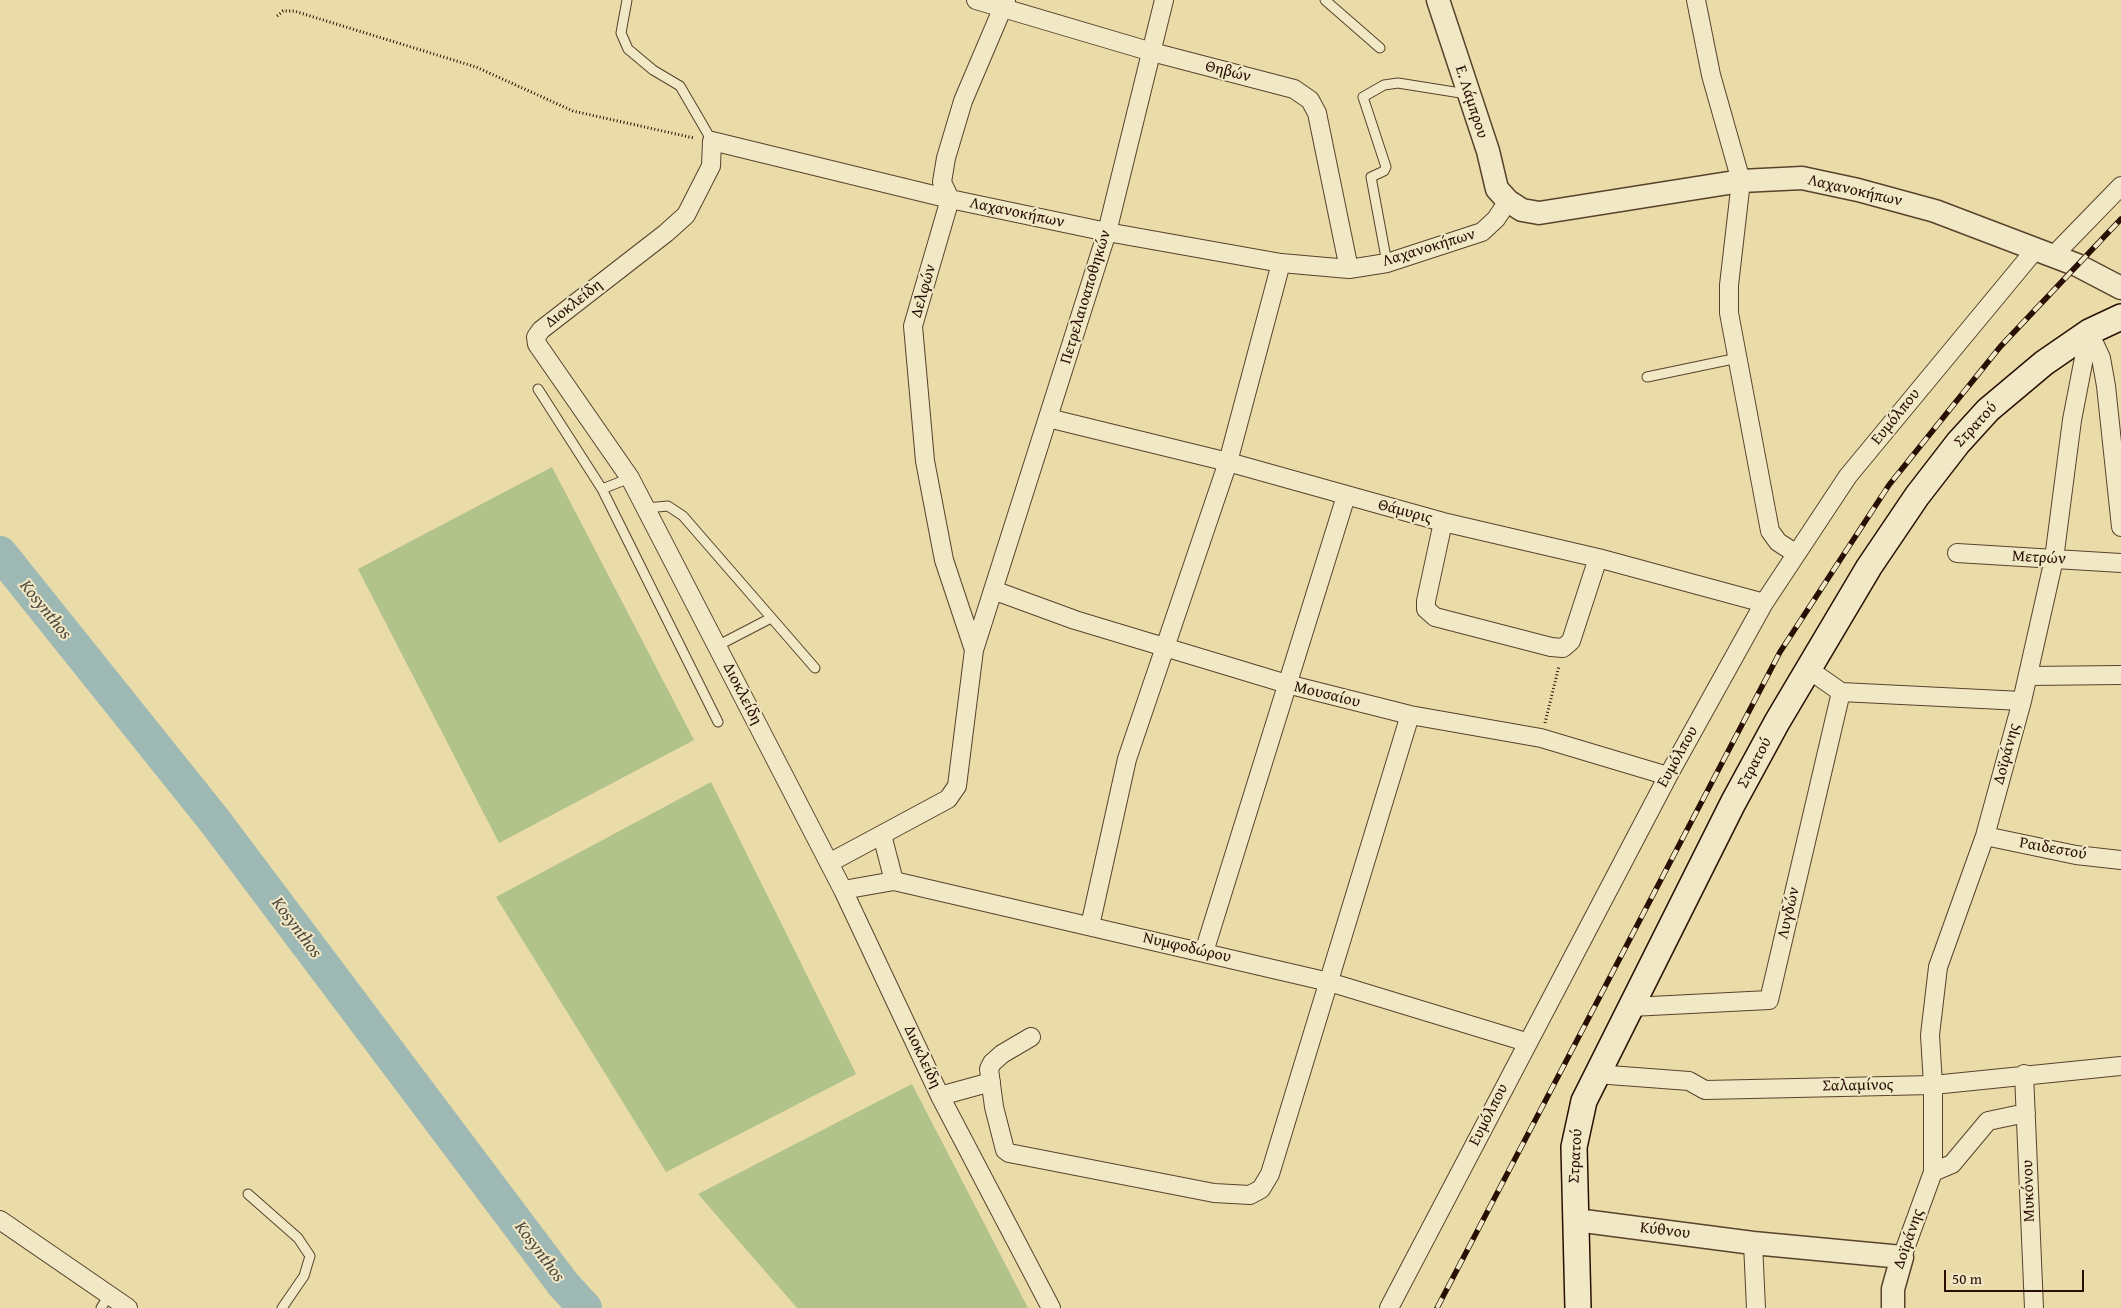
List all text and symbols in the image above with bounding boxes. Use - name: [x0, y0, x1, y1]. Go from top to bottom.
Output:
- street label: Θηβών: [1203, 57, 1253, 87]
- street label: Ε. Λάμπρου: [1450, 63, 1492, 141]
- street label: Λαχανοκήπων: [1806, 171, 1904, 211]
- street label: Λαχανοκήπων: [968, 194, 1066, 232]
- street label: Λαχανοκήπων: [1380, 225, 1478, 271]
- street label: Πετρελαιοαποθηκών: [1056, 228, 1116, 366]
- street label: Δελφών: [907, 262, 941, 320]
- street label: Διοκλείδη: [542, 276, 606, 332]
- street label: Ευμόλπου: [1867, 385, 1925, 449]
- street label: Στρατού: [1950, 398, 2002, 452]
- street label: Θάμυρις: [1376, 496, 1434, 528]
- street label: Μετρών: [2012, 547, 2066, 569]
- water label: Kosynthos: [14, 576, 76, 644]
- street label: Διοκλείδη: [718, 660, 766, 728]
- street label: Μουσαίου: [1292, 678, 1362, 712]
- street label: Δοϊράνης: [1990, 721, 2024, 787]
- street label: Ευμόλπου: [1653, 723, 1703, 791]
- street label: Στρατού: [1734, 734, 1776, 792]
- street label: Ραιδεστού: [2018, 834, 2088, 864]
- street label: Λυγδών: [1774, 885, 1804, 941]
- water label: Kosynthos: [266, 893, 326, 963]
- street label: Νυμφοδώρου: [1141, 929, 1233, 967]
- street label: Διοκλείδη: [899, 1022, 945, 1092]
- street label: Σαλαμίνος: [1822, 1076, 1894, 1096]
- street label: Ευμόλπου: [1465, 1081, 1513, 1149]
- street label: Στρατού: [1565, 1128, 1587, 1184]
- street label: Μυκόνου: [2018, 1159, 2040, 1223]
- street label: Δοϊράνης: [1890, 1206, 1928, 1272]
- water label: Kosynthos: [509, 1217, 569, 1287]
- street label: Κύθνου: [1639, 1218, 1691, 1244]
- scale bar: [1946, 1260, 2086, 1292]
- text: 50 m: [1952, 1268, 1982, 1289]

